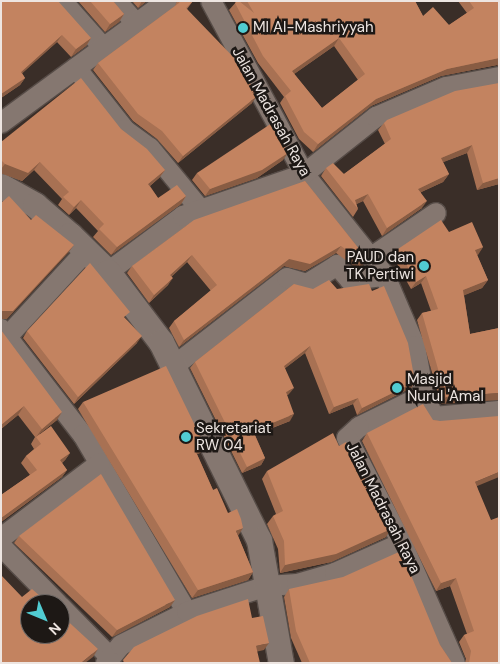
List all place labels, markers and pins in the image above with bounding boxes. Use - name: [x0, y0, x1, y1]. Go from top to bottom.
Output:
- place label: MI Al-Mashriyyah: [253, 19, 374, 37]
- marker: MI Al-Mashriyyah: [237, 22, 249, 34]
- place label: PAUD dan TK Pertiwi: [346, 248, 414, 283]
- marker: PAUD dan TK Pertiwi: [418, 260, 430, 272]
- place label: Masjid Nurul 'Amal: [407, 370, 484, 405]
- marker: Masjid Nurul 'Amal: [391, 382, 403, 394]
- place label: Sekretariat RW 04: [196, 419, 271, 454]
- marker: Sekretariat RW 04: [180, 431, 192, 443]

